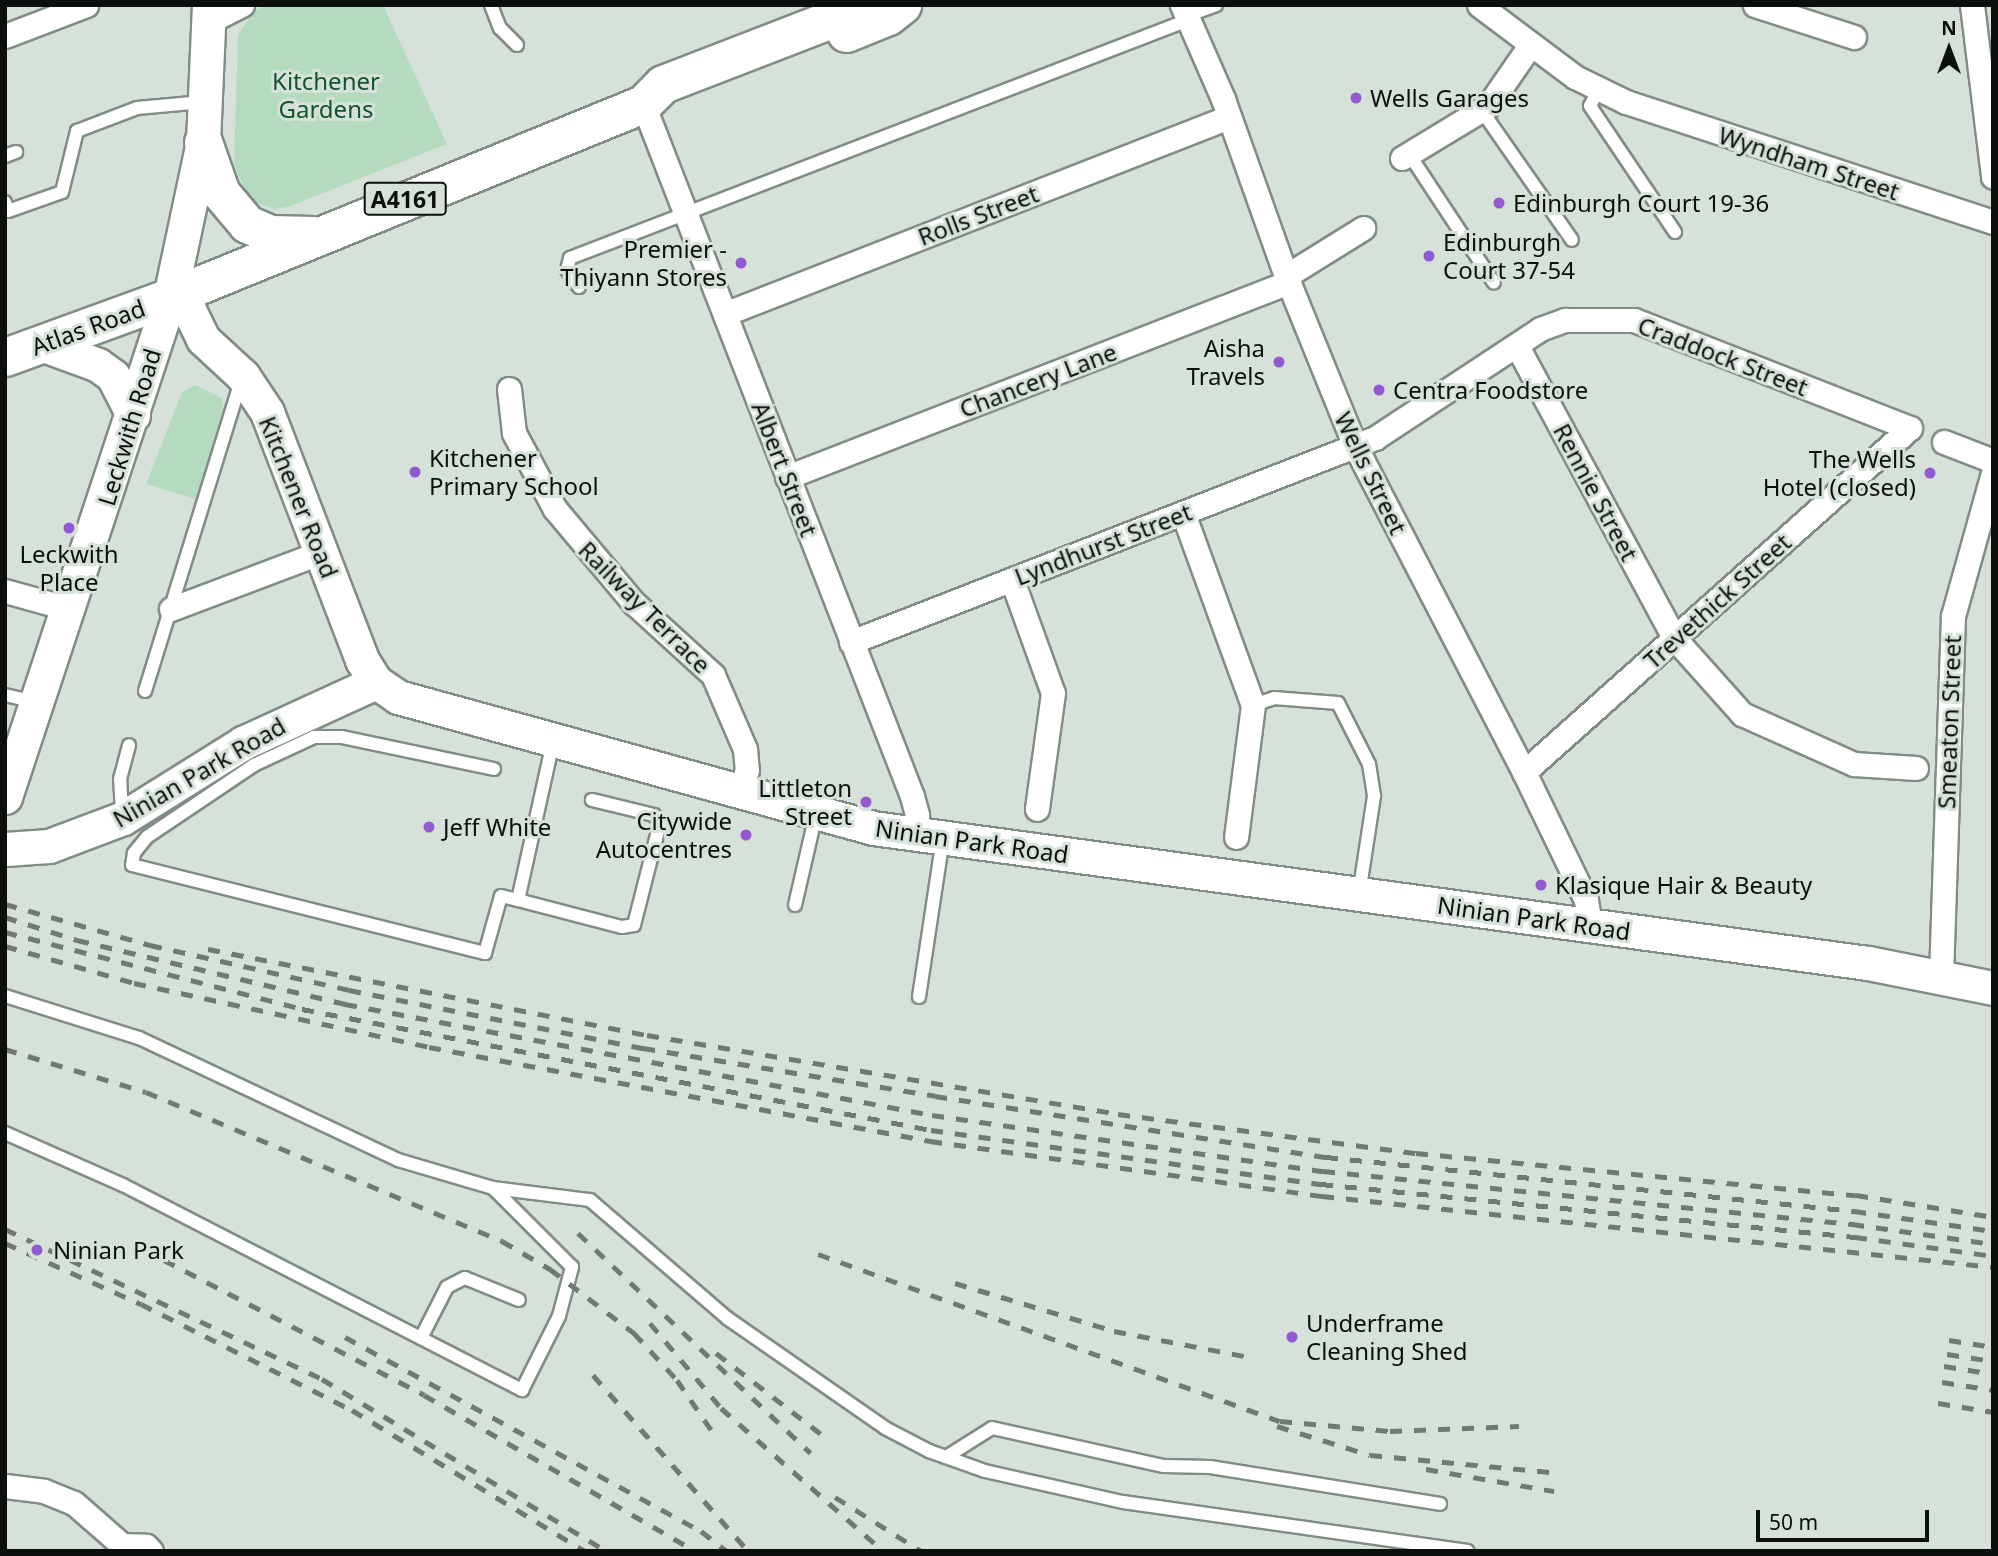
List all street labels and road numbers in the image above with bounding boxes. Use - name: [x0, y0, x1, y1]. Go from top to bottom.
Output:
- street label: Wyndham Street: [1715, 120, 1903, 206]
- street label: Rolls Street: [914, 179, 1042, 251]
- road number: A4161: [363, 180, 447, 218]
- street label: Atlas Road: [27, 293, 149, 361]
- street label: Craddock Street: [1634, 310, 1812, 402]
- street label: Chancery Lane: [955, 337, 1121, 423]
- street label: Leckwith Road: [91, 345, 167, 509]
- street label: Albert Street: [746, 398, 824, 540]
- street label: Wells Street: [1329, 407, 1413, 539]
- street label: Kitchener Road: [253, 412, 345, 582]
- street label: Rennie Street: [1548, 419, 1644, 565]
- street label: Lyndhurst Street: [1010, 497, 1196, 591]
- street label: Trevethick Street: [1638, 528, 1796, 674]
- street label: Railway Terrace: [573, 535, 717, 679]
- street label: Smeaton Street: [1932, 635, 1966, 809]
- street label: Ninian Park Road: [108, 711, 290, 833]
- street label: Ninian Park Road: [874, 813, 1070, 869]
- street label: Ninian Park Road: [1436, 890, 1632, 946]

